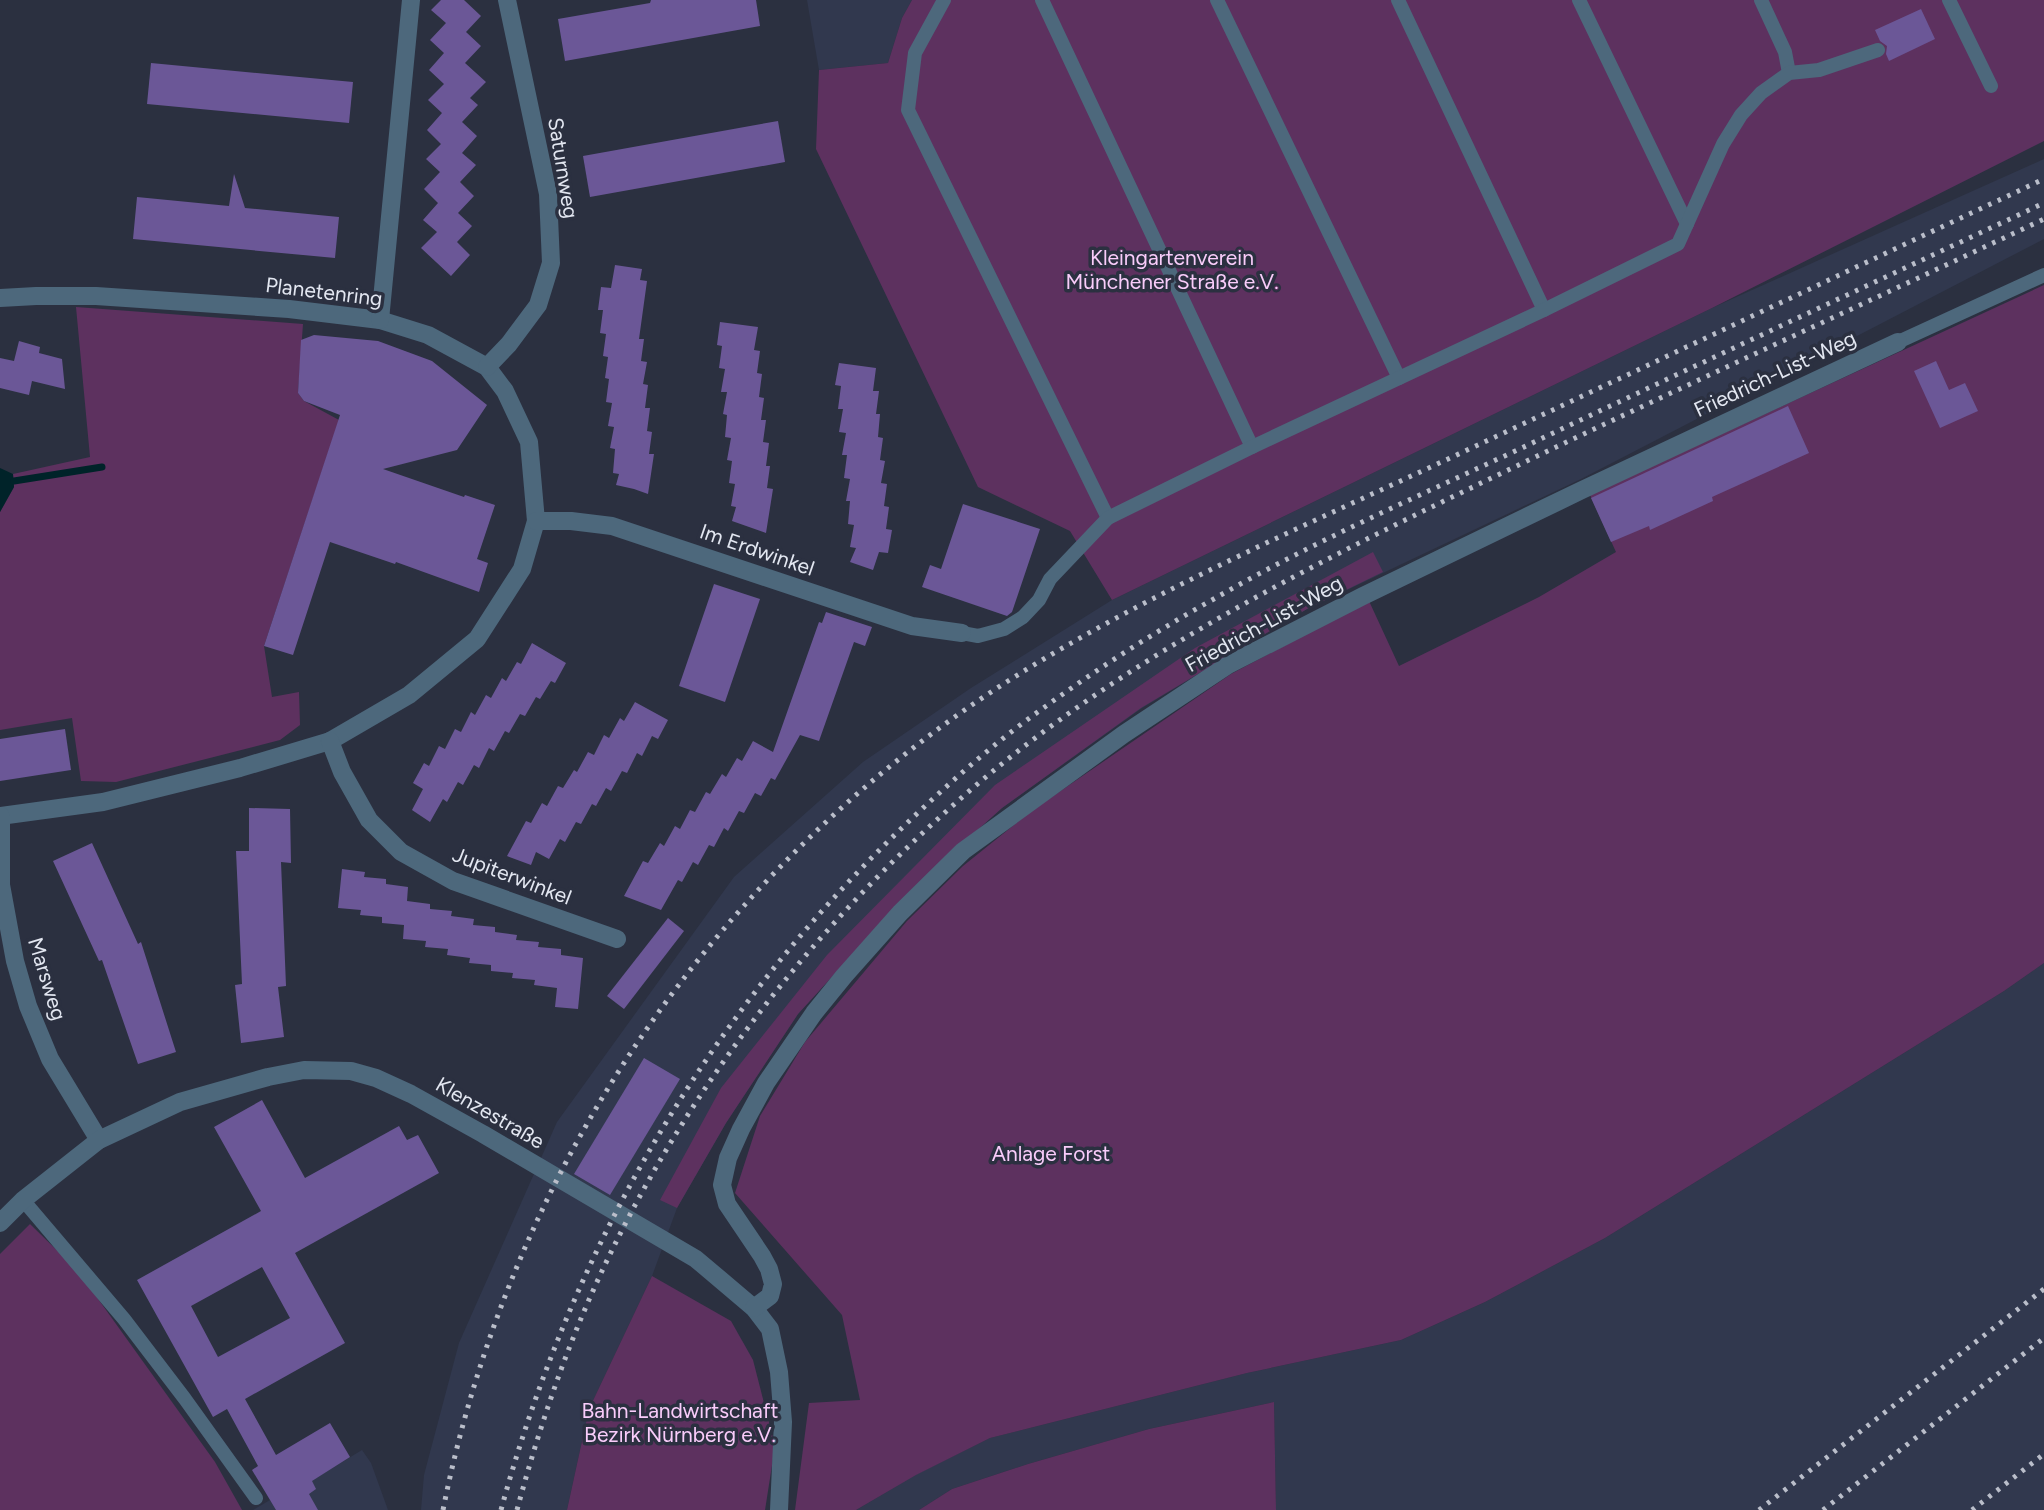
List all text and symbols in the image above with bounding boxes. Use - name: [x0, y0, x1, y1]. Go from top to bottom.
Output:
- street label: Saturnweg: [543, 116, 584, 220]
- park label: Kleingartenverein Münchener Straße e.V.: [1065, 245, 1279, 294]
- street label: Planetenring: [264, 272, 384, 311]
- street label: Friedrich-List-Weg: [1690, 325, 1860, 422]
- street label: Im Erdwinkel: [697, 518, 818, 581]
- street label: Friedrich-List-Weg: [1181, 570, 1347, 677]
- street label: Jupiterwinkel: [449, 841, 575, 910]
- street label: Marsweg: [23, 934, 72, 1023]
- street label: Klenzestraße: [432, 1071, 549, 1154]
- park label: Anlage Forst: [992, 1141, 1110, 1166]
- park label: Bahn-Landwirtschaft Bezirk Nürnberg e.V.: [581, 1398, 779, 1447]

